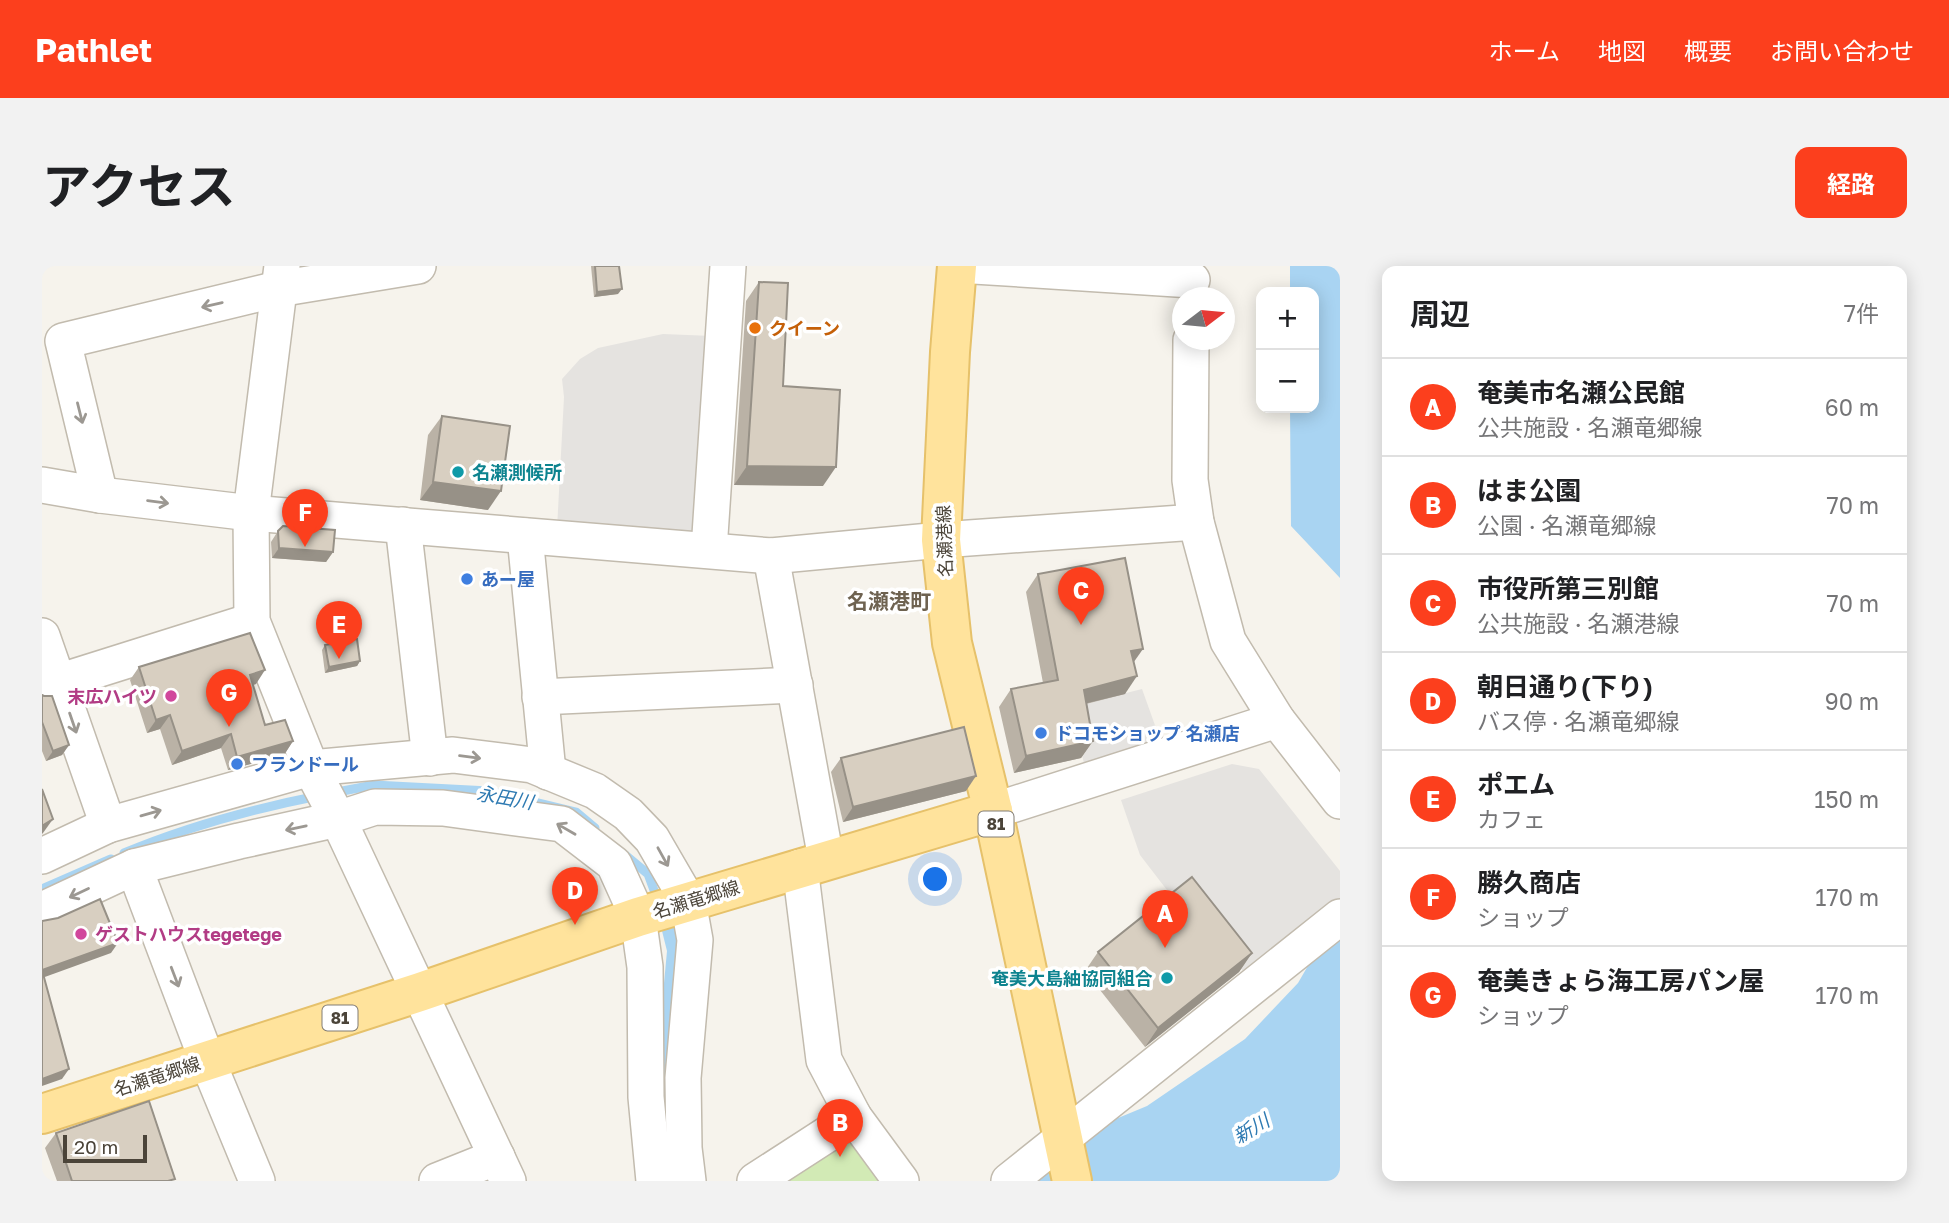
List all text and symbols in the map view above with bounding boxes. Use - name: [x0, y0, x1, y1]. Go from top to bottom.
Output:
- text: Pathlet: [35, 30, 152, 69]
- text: ホーム: [1489, 36, 1560, 65]
- text: 地図: [1598, 36, 1646, 65]
- text: 概要: [1684, 36, 1732, 65]
- text: お問い合わせ: [1770, 36, 1914, 65]
- button: 経路: [1795, 147, 1907, 218]
- text: アクセス: [42, 156, 236, 215]
- north arrow: [1172, 287, 1235, 350]
- map controls: [1256, 287, 1319, 413]
- button: +: [1256, 287, 1319, 350]
- text: 周辺: [1410, 296, 1470, 332]
- one-way arrow: [201, 299, 224, 312]
- text: 7件: [1844, 299, 1879, 327]
- place label: クイーン: [769, 317, 840, 339]
- marker: クイーン: [747, 320, 763, 336]
- button: −: [1256, 350, 1319, 413]
- text: 奄美市名瀬公民館: [1477, 377, 1685, 408]
- text: A: [1425, 393, 1441, 421]
- text: 60 m: [1825, 393, 1879, 421]
- one-way arrow: [74, 401, 87, 424]
- text: 公共施設 · 名瀬竜郷線: [1477, 413, 1702, 441]
- place label: 名瀬測候所: [472, 461, 562, 483]
- marker: 名瀬測候所: [450, 464, 466, 480]
- text: はま公園: [1477, 475, 1581, 506]
- pin: F: [282, 489, 328, 547]
- text: B: [1425, 491, 1441, 519]
- text: 70 m: [1826, 491, 1879, 519]
- one-way arrow: [146, 496, 169, 509]
- street label: 名瀬港線: [932, 505, 956, 577]
- text: 公園 · 名瀬竜郷線: [1477, 511, 1656, 539]
- pin: C: [1058, 567, 1104, 625]
- place label: あー屋: [481, 568, 535, 590]
- marker: あー屋: [459, 571, 475, 587]
- text: 市役所第三別館: [1477, 573, 1659, 604]
- district label: 名瀬港町: [847, 588, 931, 614]
- text: C: [1425, 589, 1441, 617]
- text: 70 m: [1826, 589, 1879, 617]
- pin: E: [316, 601, 362, 659]
- text: 公共施設 · 名瀬港線: [1477, 609, 1679, 637]
- pin: G: [206, 669, 252, 727]
- text: 朝日通り(下り): [1477, 671, 1653, 702]
- place label: 末広ハイツ: [67, 685, 157, 707]
- text: D: [1425, 687, 1441, 715]
- text: 90 m: [1825, 687, 1879, 715]
- marker: 末広ハイツ: [163, 688, 179, 704]
- text: バス停 · 名瀬竜郷線: [1477, 707, 1679, 735]
- one-way arrow: [68, 712, 80, 734]
- place label: ドコモショップ 名瀬店: [1055, 722, 1240, 744]
- marker: ドコモショップ 名瀬店: [1033, 725, 1049, 741]
- one-way arrow: [458, 751, 480, 764]
- place label: フランドール: [251, 753, 359, 775]
- marker: フランドール: [229, 756, 245, 772]
- text: ポエム: [1477, 769, 1555, 800]
- water label: 永田川: [475, 781, 537, 814]
- text: E: [1426, 785, 1440, 813]
- text: 150 m: [1814, 785, 1879, 813]
- text: カフェ: [1477, 805, 1546, 833]
- one-way arrow: [140, 806, 162, 819]
- road number: 81: [978, 811, 1014, 836]
- one-way arrow: [285, 822, 308, 836]
- one-way arrow: [557, 822, 577, 836]
- one-way arrow: [656, 847, 670, 867]
- your location: [918, 862, 952, 896]
- pin: D: [552, 867, 598, 925]
- text: 勝久商店: [1477, 867, 1581, 898]
- street label: 名瀬竜郷線: [650, 875, 742, 923]
- text: F: [1426, 883, 1440, 911]
- text: 170 m: [1815, 883, 1879, 911]
- one-way arrow: [69, 887, 90, 900]
- pin: A: [1142, 890, 1188, 948]
- text: ショップ: [1477, 903, 1569, 931]
- place label: ゲストハウスtegetege: [95, 923, 282, 945]
- marker: ゲストハウスtegetege: [73, 926, 89, 942]
- text: 奄美きょら海工房パン屋: [1477, 965, 1764, 996]
- one-way arrow: [170, 966, 183, 988]
- place label: 奄美大島紬協同組合: [991, 967, 1153, 989]
- marker: 奄美大島紬協同組合: [1159, 970, 1175, 986]
- text: G: [1425, 981, 1441, 1009]
- text: 170 m: [1815, 981, 1879, 1009]
- text: ショップ: [1477, 1001, 1569, 1029]
- road number: 81: [322, 1006, 358, 1030]
- street label: 名瀬竜郷線: [111, 1052, 203, 1100]
- pin: B: [817, 1099, 863, 1157]
- water label: 新川: [1229, 1107, 1275, 1148]
- scale bar: [63, 1132, 147, 1164]
- text: 20 m: [74, 1135, 118, 1158]

